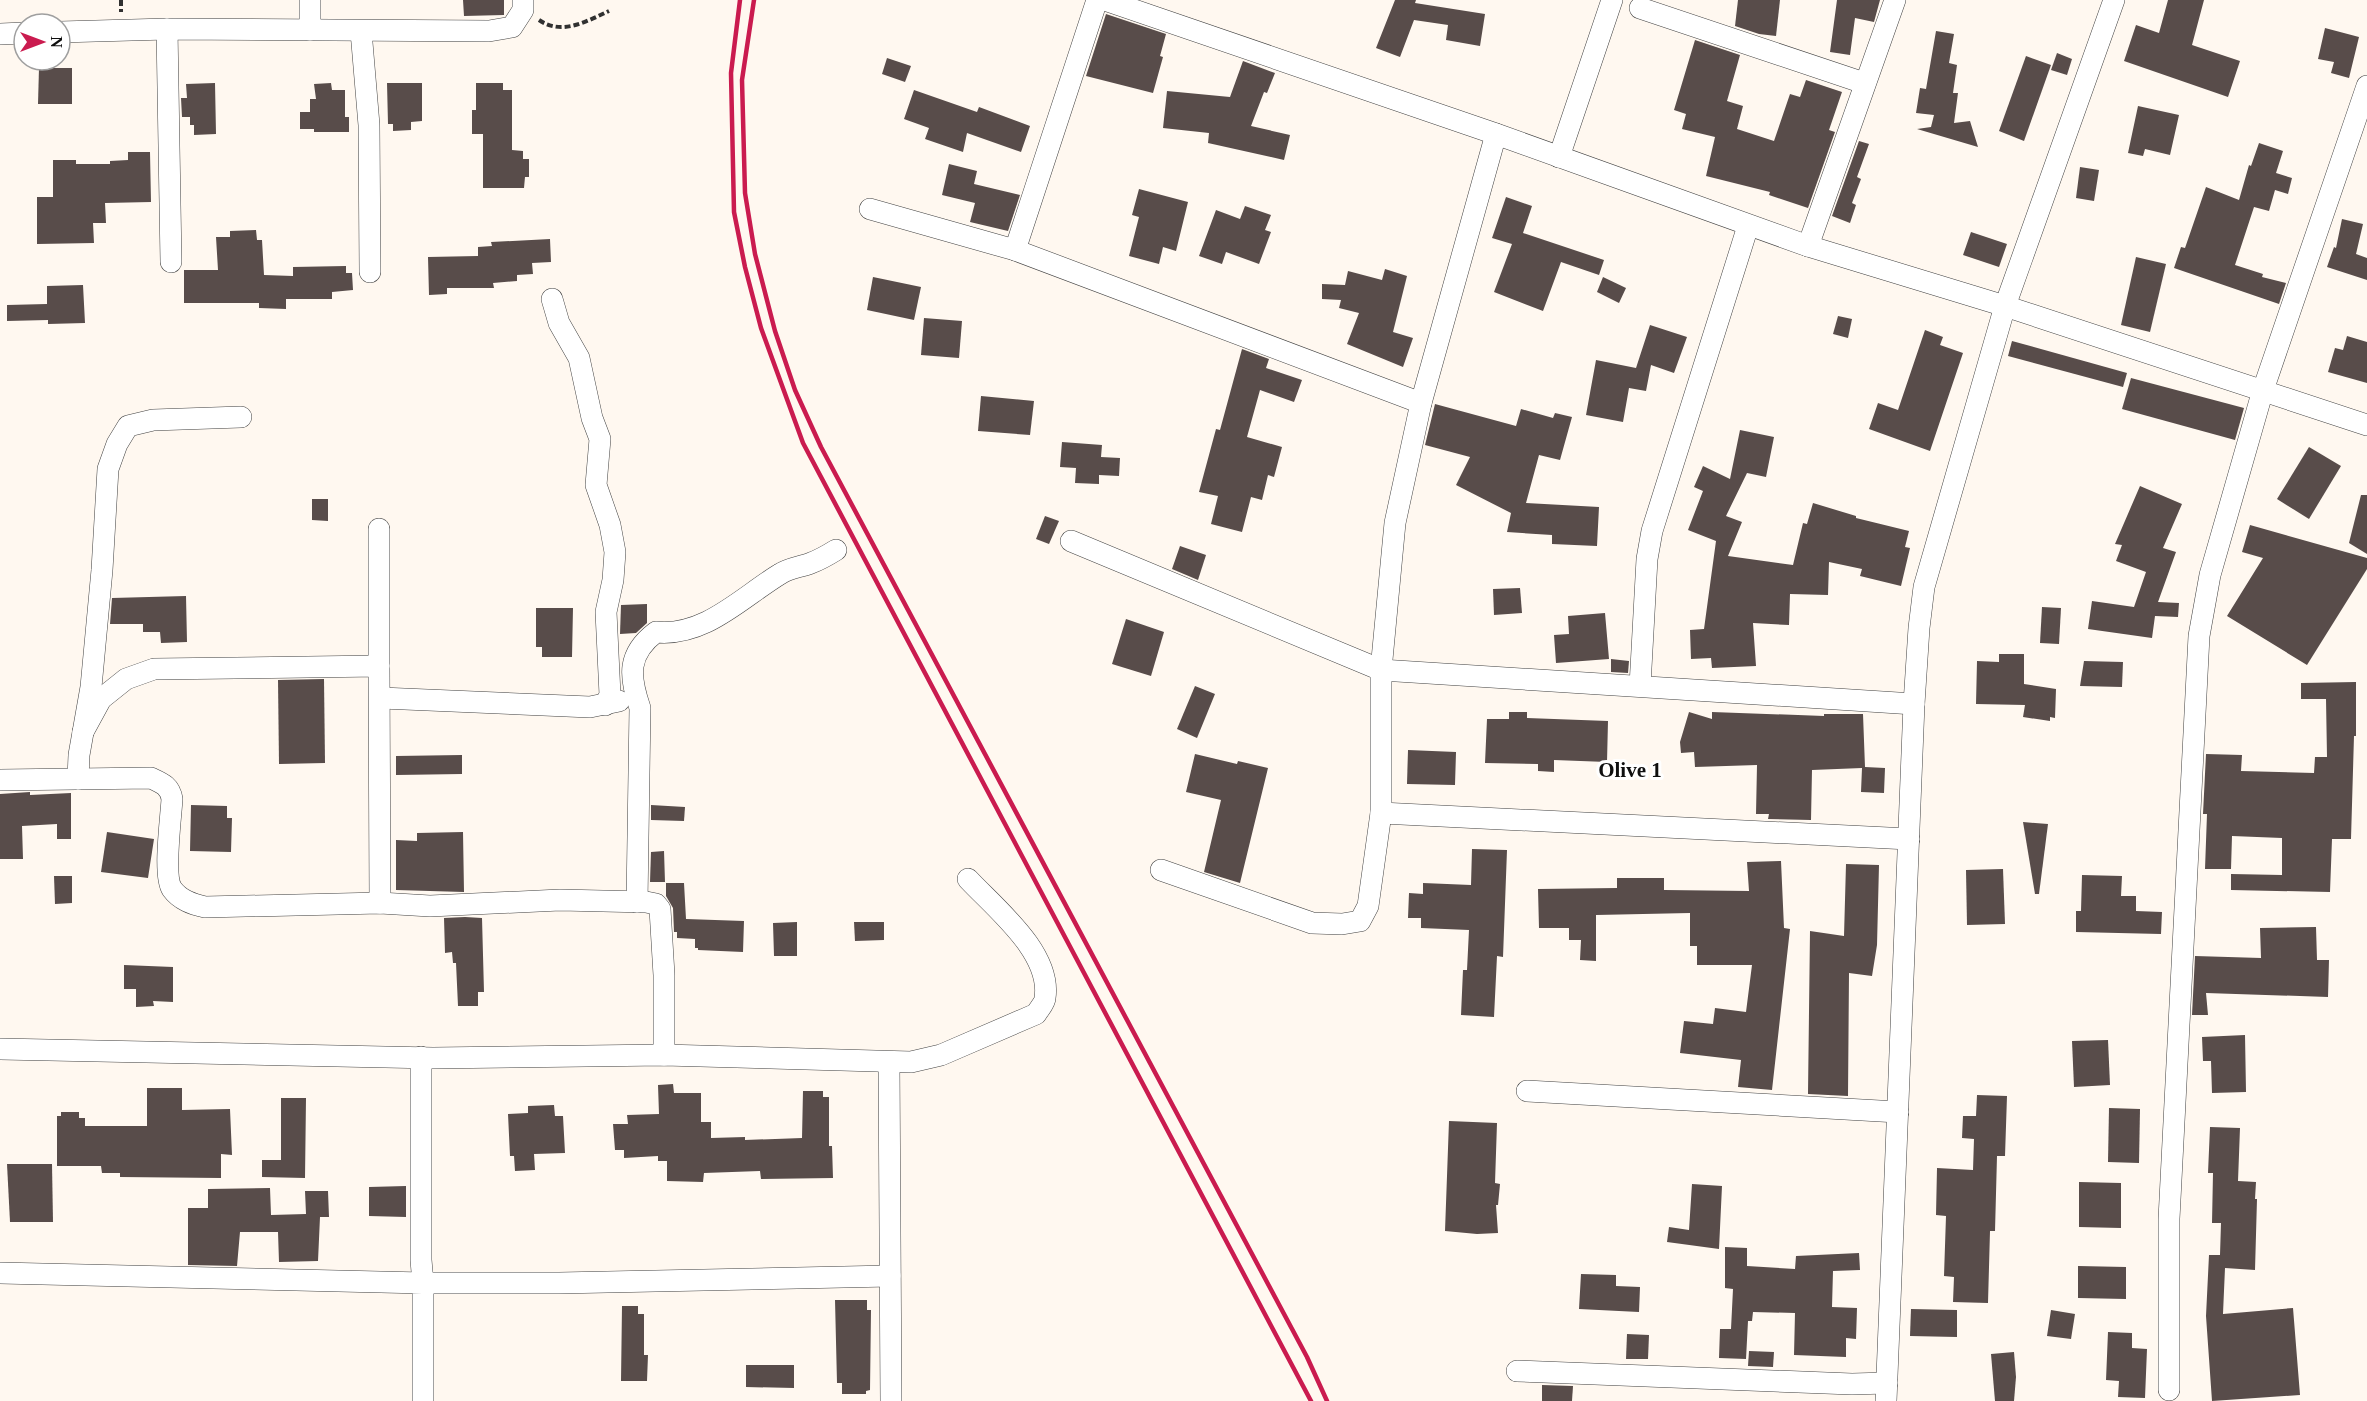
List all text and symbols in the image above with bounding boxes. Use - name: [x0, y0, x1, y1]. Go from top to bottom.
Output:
- north arrow: [12, 12, 72, 72]
- text: N: [48, 36, 65, 48]
- district label: Olive 1: [1598, 758, 1662, 782]

